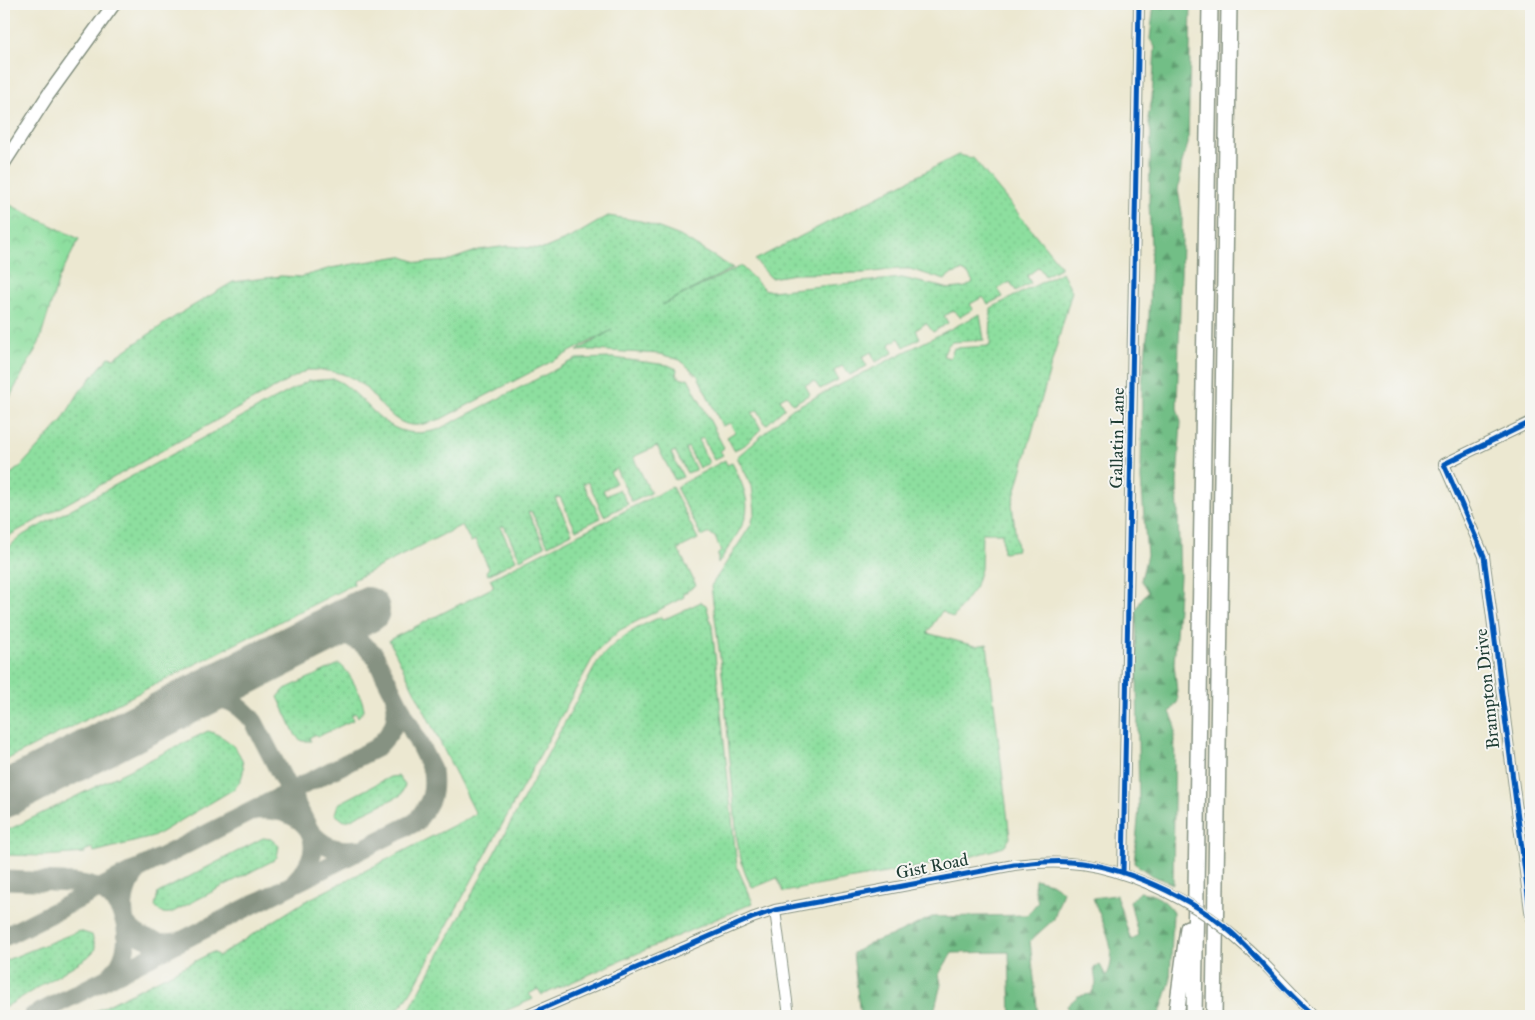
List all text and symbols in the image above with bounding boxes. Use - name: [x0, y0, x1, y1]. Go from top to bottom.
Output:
- street label: Gallatin Lane: [1105, 387, 1129, 489]
- street label: Brampton Drive: [1470, 628, 1504, 750]
- street label: Gist Road: [894, 848, 970, 884]

